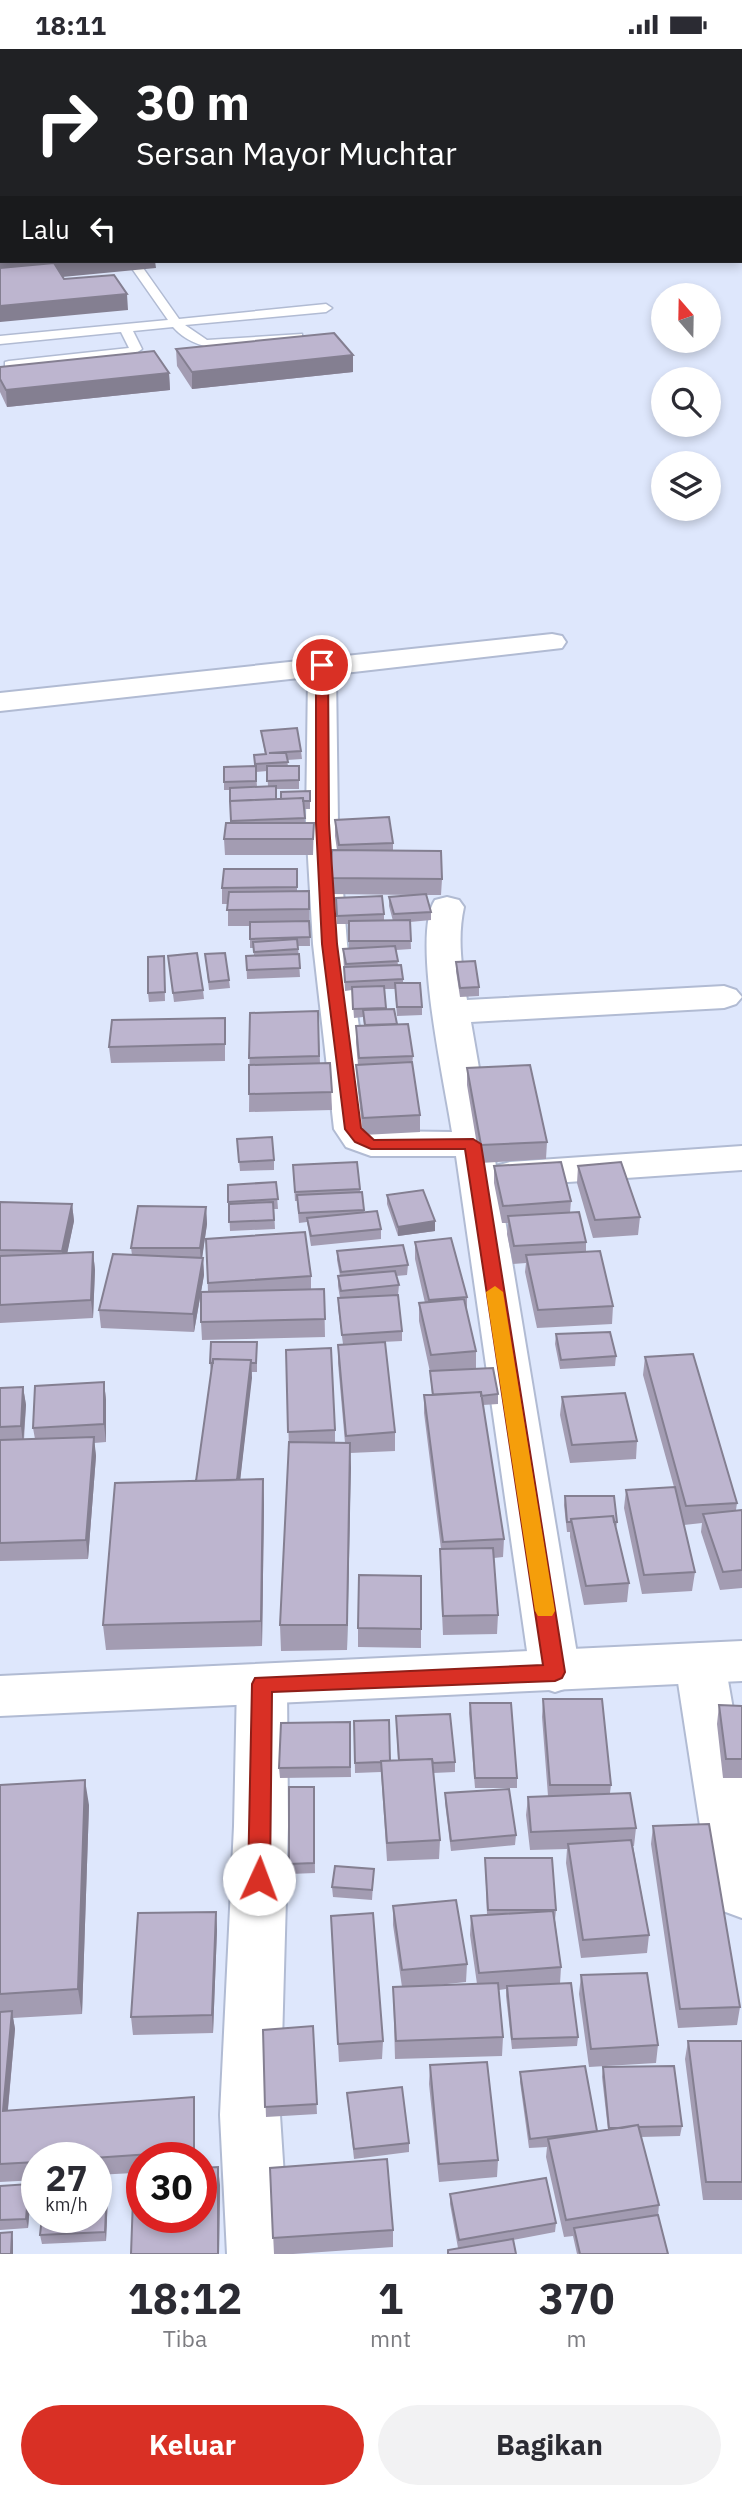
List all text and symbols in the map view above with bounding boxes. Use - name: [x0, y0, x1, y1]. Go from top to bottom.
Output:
- text: 18:11: [35, 8, 106, 42]
- text: 30 m: [136, 70, 250, 133]
- icon: right: [21, 77, 112, 168]
- text: Sersan Mayor Muchtar: [136, 132, 457, 174]
- icon: left: [84, 210, 122, 248]
- text: Lalu: [21, 212, 70, 246]
- north arrow: [651, 283, 721, 353]
- map controls: [651, 283, 721, 521]
- button: search: [651, 367, 721, 437]
- button: layers: [651, 451, 721, 521]
- pin: [292, 635, 352, 695]
- icon: arrive: [303, 646, 341, 684]
- position arrow: [222, 1842, 296, 1916]
- speed limit sign: 30: [126, 2142, 217, 2233]
- text: 27: [45, 2155, 88, 2201]
- text: km/h: [45, 2193, 88, 2216]
- text: 18:12: [128, 2271, 242, 2326]
- text: 1: [378, 2271, 403, 2326]
- text: 370: [539, 2271, 614, 2326]
- text: Tiba: [163, 2323, 207, 2353]
- text: mnt: [370, 2323, 411, 2353]
- text: m: [567, 2323, 587, 2353]
- button: Keluar: [21, 2405, 364, 2485]
- button: Bagikan: [378, 2405, 721, 2485]

